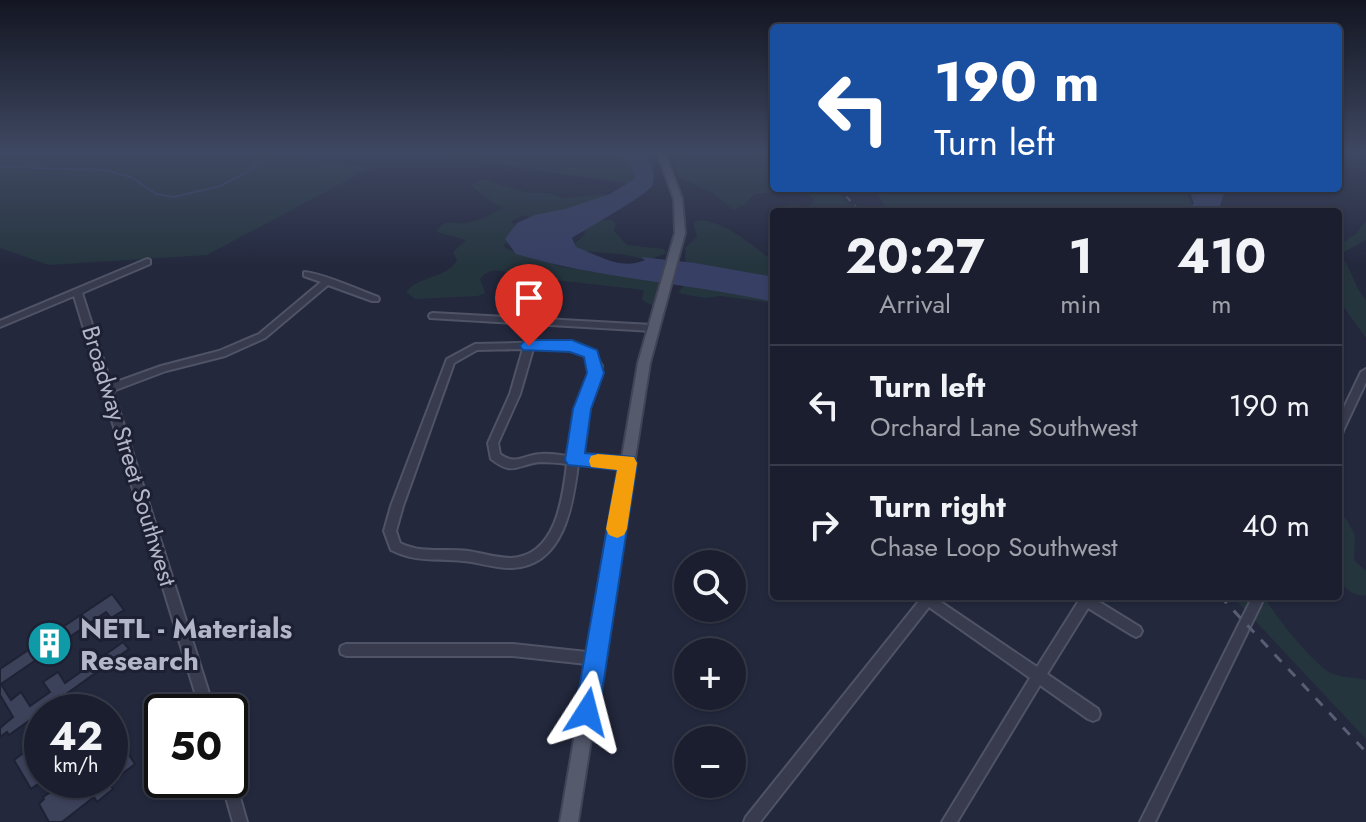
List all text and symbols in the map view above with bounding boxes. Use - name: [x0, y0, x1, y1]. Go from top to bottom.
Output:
- text: 190 m: [934, 41, 1100, 122]
- icon: left: [802, 56, 906, 160]
- text: Turn left: [934, 116, 1055, 168]
- text: 20:27: [846, 222, 985, 291]
- text: 1: [1068, 222, 1093, 291]
- text: 410: [1177, 222, 1266, 291]
- pin: [495, 264, 563, 346]
- icon: arrive: [507, 276, 551, 320]
- text: Arrival: [879, 285, 951, 323]
- text: min: [1060, 285, 1101, 323]
- text: m: [1211, 285, 1232, 323]
- street label: Broadway Street Southwest: [73, 321, 186, 590]
- text: Turn left: [870, 365, 985, 408]
- icon: left: [802, 383, 846, 427]
- text: 190 m: [1229, 384, 1310, 427]
- text: Orchard Lane Southwest: [870, 408, 1138, 446]
- text: Turn right: [870, 485, 1006, 528]
- icon: right: [802, 503, 846, 547]
- text: 40 m: [1242, 504, 1310, 547]
- text: Chase Loop Southwest: [870, 528, 1118, 566]
- map controls: [674, 550, 746, 798]
- button: search: [674, 550, 746, 622]
- place label: NETL - Materials Research: [80, 608, 293, 681]
- building icon: NETL - Materials Research: [25, 620, 73, 668]
- button: +: [674, 638, 746, 710]
- position arrow: [545, 670, 629, 754]
- speed limit sign: 50: [144, 694, 248, 798]
- text: 42: [49, 707, 103, 765]
- button: −: [674, 726, 746, 798]
- text: km/h: [53, 751, 99, 780]

